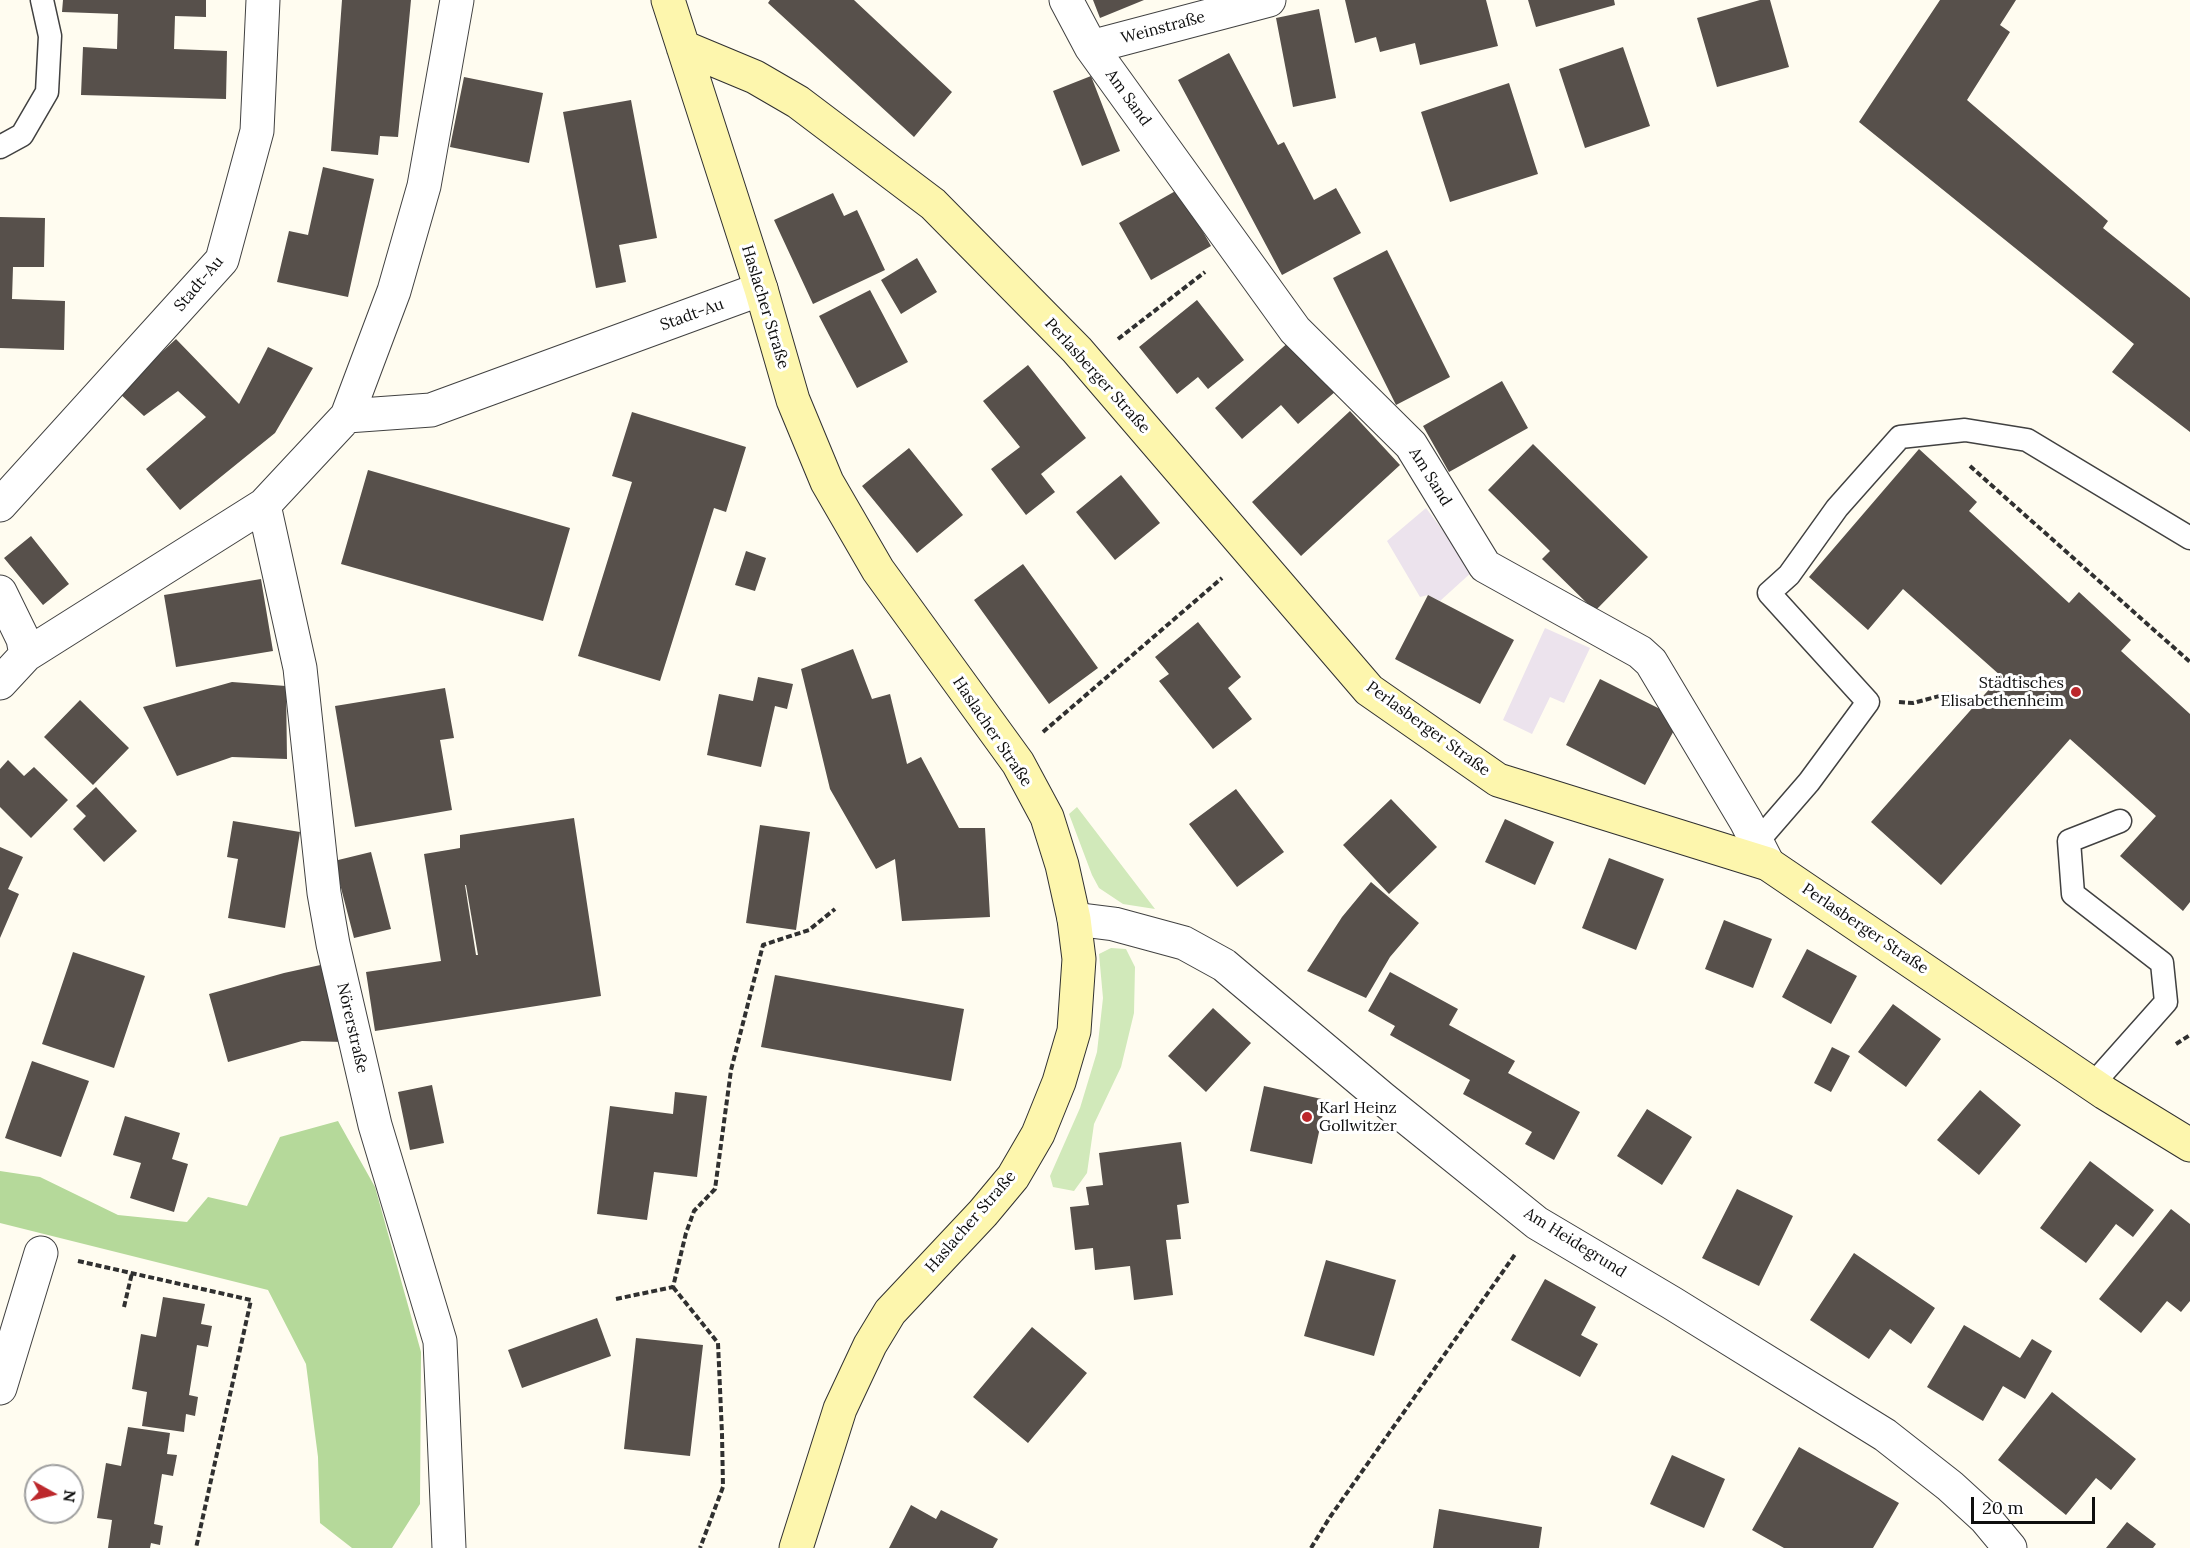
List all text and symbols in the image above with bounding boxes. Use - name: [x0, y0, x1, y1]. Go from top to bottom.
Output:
- street label: Weinstraße: [1119, 8, 1207, 48]
- street label: Am Sand: [1101, 66, 1155, 130]
- street label: Haslacher Straße: [737, 243, 793, 371]
- street label: Stadt-Au: [170, 252, 228, 316]
- street label: Stadt-Au: [658, 295, 726, 335]
- street label: Perlasberger Straße: [1040, 314, 1154, 438]
- street label: Am Sand: [1405, 444, 1455, 510]
- street label: Haslacher Straße: [948, 673, 1036, 791]
- place label: Städtisches Elisabethenheim: [1940, 673, 2064, 711]
- street label: Perlasberger Straße: [1362, 678, 1494, 780]
- marker: Städtisches Elisabethenheim: [2069, 685, 2083, 699]
- street label: Perlasberger Straße: [1798, 880, 1932, 978]
- street label: Nörerstraße: [332, 981, 372, 1075]
- place label: Karl Heinz Gollwitzer: [1319, 1098, 1397, 1136]
- marker: Karl Heinz Gollwitzer: [1300, 1110, 1314, 1124]
- street label: Haslacher Straße: [922, 1167, 1020, 1277]
- street label: Am Heidegrund: [1520, 1204, 1630, 1282]
- north arrow: [24, 1464, 84, 1524]
- scale bar: [1974, 1485, 2098, 1523]
- text: N: [59, 1489, 81, 1504]
- text: 20 m: [1982, 1496, 2024, 1519]

